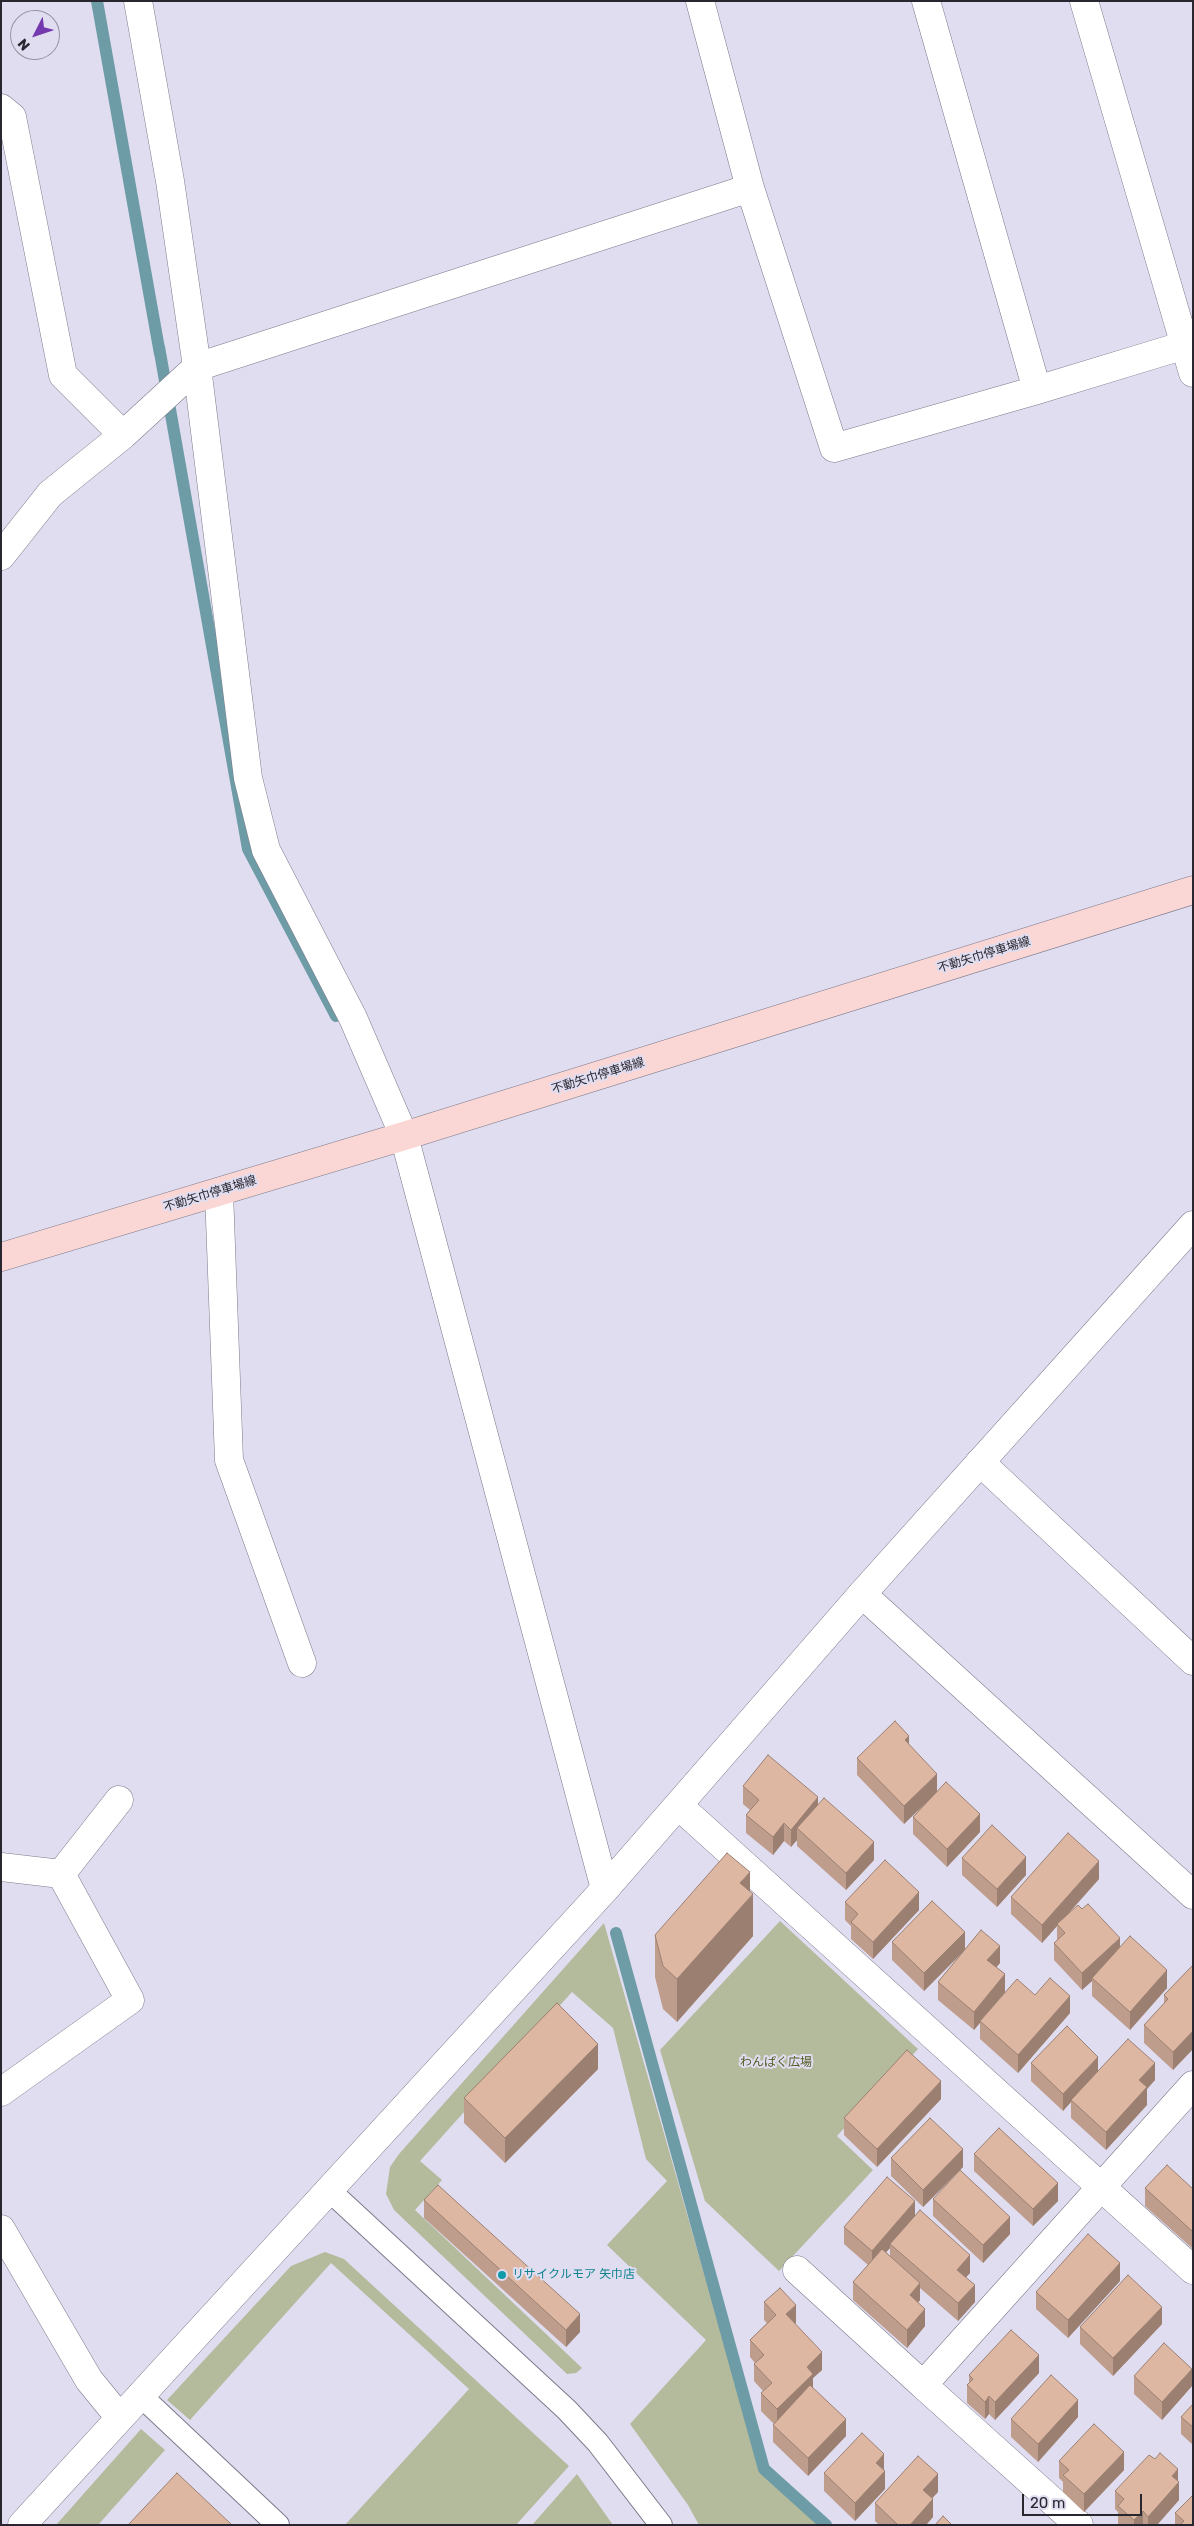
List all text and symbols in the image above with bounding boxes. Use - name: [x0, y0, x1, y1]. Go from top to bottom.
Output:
- north arrow: [10, 10, 60, 60]
- text: N: [14, 35, 34, 54]
- street label: 不動矢巾停車場線: [936, 934, 1032, 976]
- street label: 不動矢巾停車場線: [550, 1055, 646, 1097]
- street label: 不動矢巾停車場線: [162, 1173, 258, 1215]
- park label: わんぱく広場: [740, 2056, 812, 2070]
- place label: リサイクルモア 矢巾店: [512, 2268, 635, 2282]
- marker: リサイクルモア 矢巾店: [496, 2269, 508, 2281]
- scale bar: [1024, 2484, 1144, 2516]
- text: 20 m: [1030, 2494, 1065, 2512]

